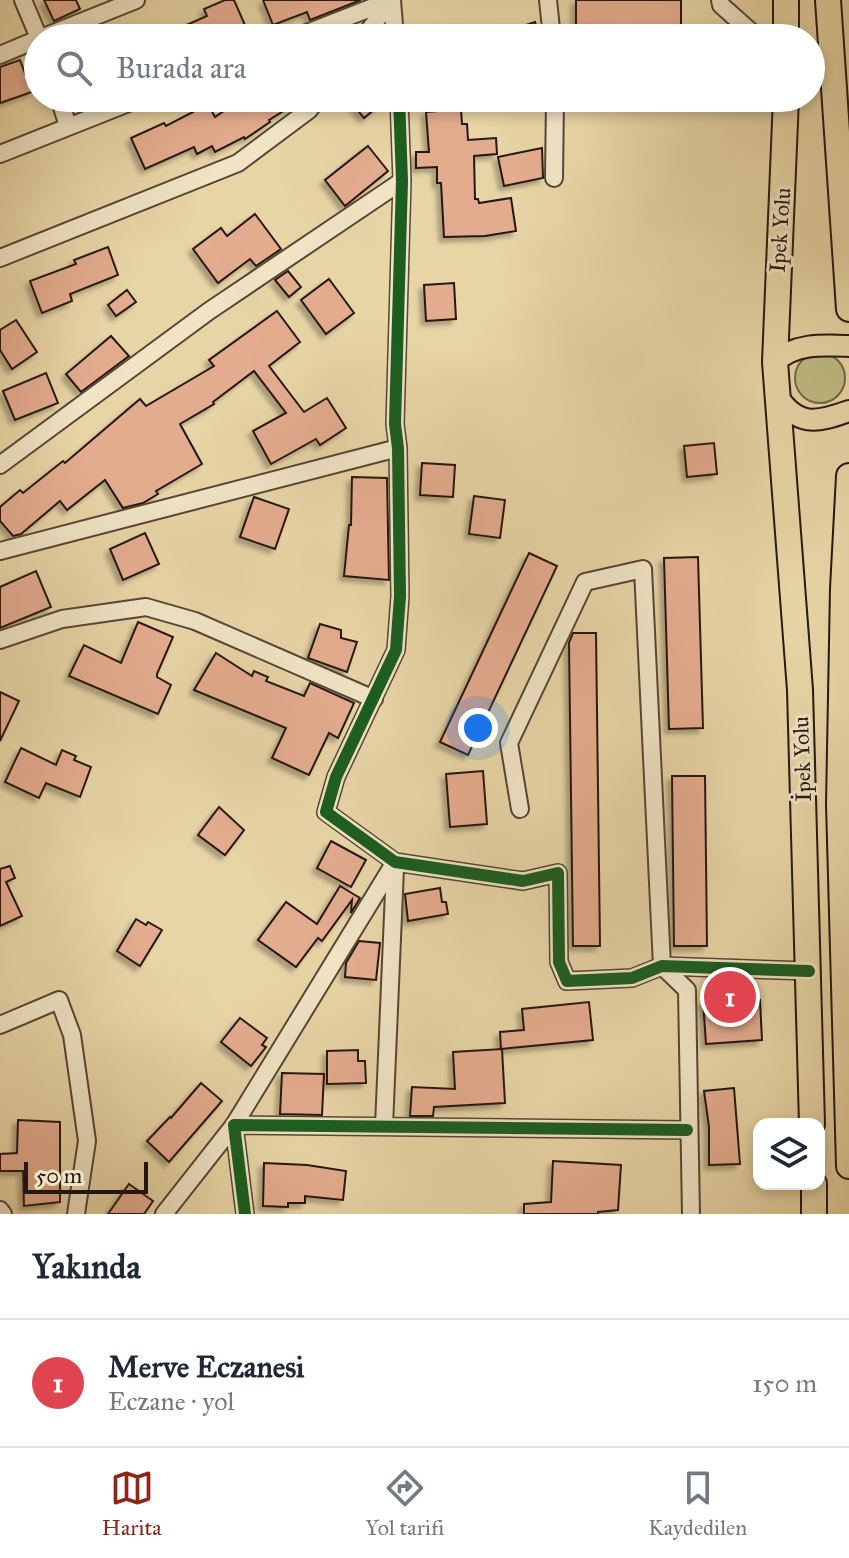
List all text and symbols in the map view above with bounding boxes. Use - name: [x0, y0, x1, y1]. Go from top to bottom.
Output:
- search box: [24, 24, 825, 112]
- icon: search: [52, 46, 96, 90]
- text: Burada ara: [116, 50, 247, 86]
- street label: Ipek Yolu: [764, 186, 796, 274]
- your location: [458, 708, 498, 748]
- street label: İpek Yolu: [787, 715, 817, 802]
- pin: 1: [704, 967, 756, 1027]
- map controls: [753, 1118, 825, 1190]
- button: layers: [753, 1118, 825, 1190]
- scale bar: [24, 1158, 148, 1194]
- text: 50 m: [36, 1162, 82, 1189]
- text: Yakında: [32, 1246, 141, 1287]
- text: Merve Eczanesi: [108, 1349, 304, 1385]
- text: 1: [53, 1367, 63, 1399]
- text: 150 m: [752, 1367, 817, 1399]
- text: Eczane · yol: [108, 1385, 235, 1417]
- tab: Harita: [102, 1466, 162, 1541]
- tab: Yol tarifi: [365, 1466, 444, 1541]
- tab: Kaydedilen: [648, 1466, 747, 1541]

